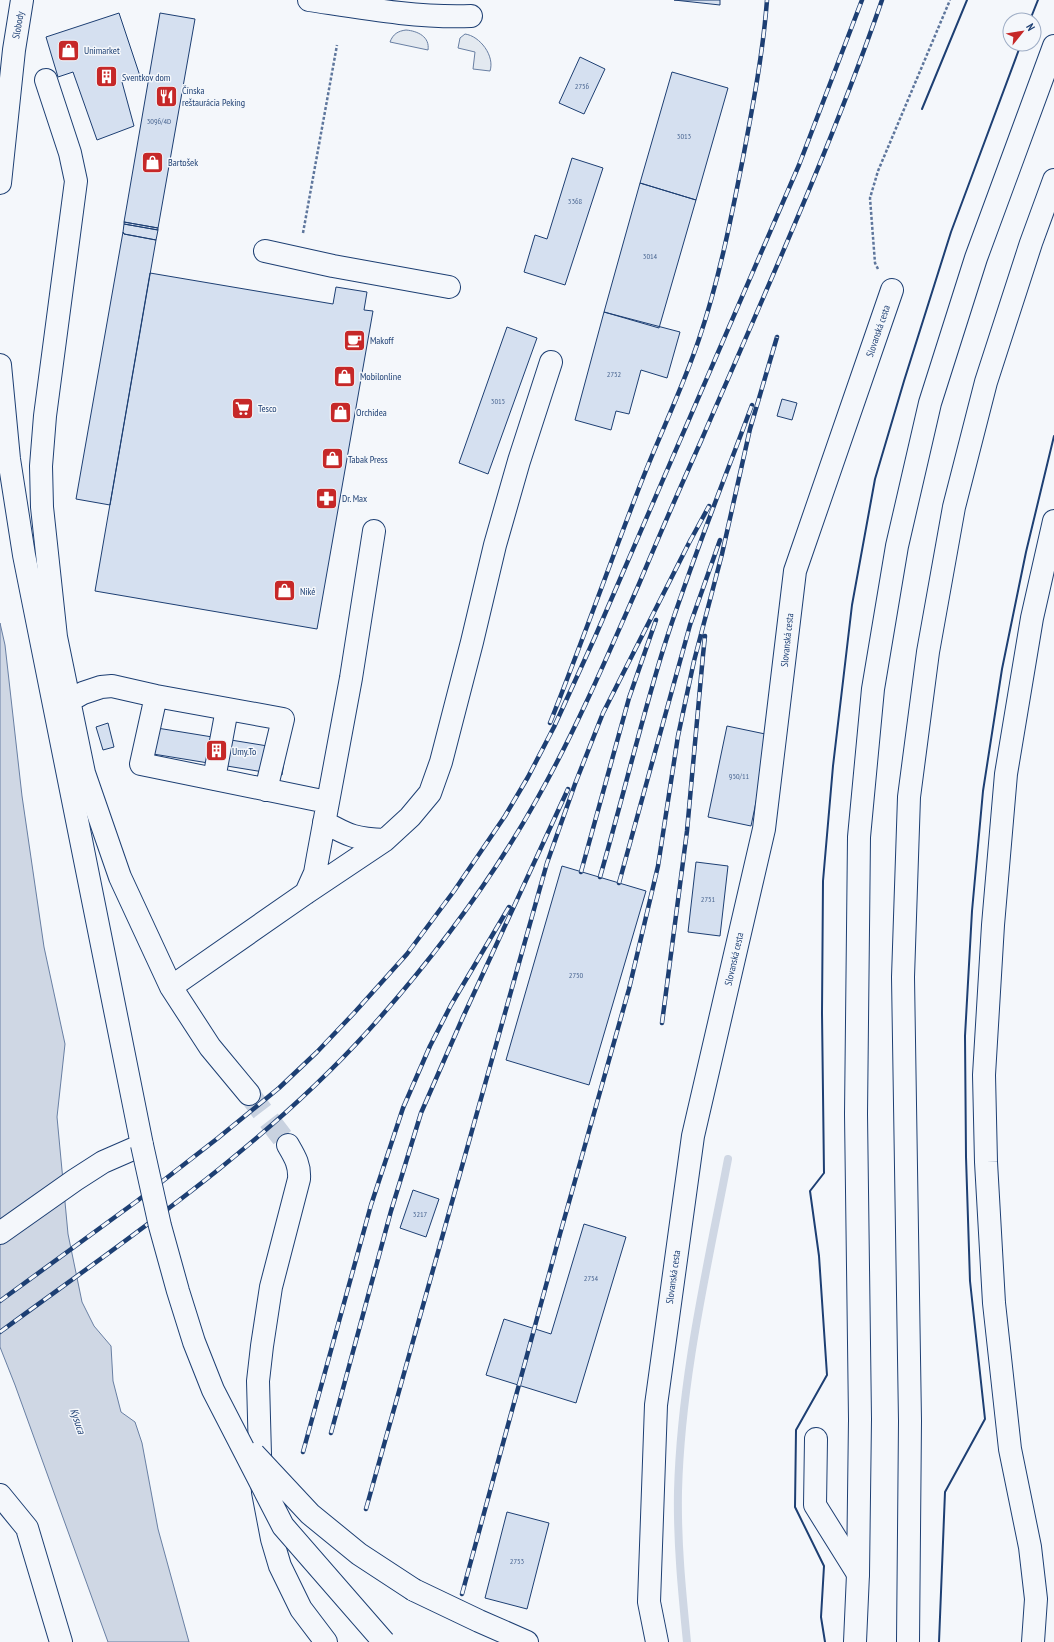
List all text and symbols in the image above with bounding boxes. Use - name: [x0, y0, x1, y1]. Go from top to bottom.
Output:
- street label: Slobody: [9, 10, 27, 40]
- north arrow: [1002, 12, 1042, 52]
- text: N: [1023, 21, 1038, 33]
- shop icon: Unimarket: [56, 37, 82, 63]
- place label: Unimarket: [84, 44, 120, 57]
- building icon: Sventkov dom: [93, 64, 119, 90]
- place label: Sventkov dom: [122, 71, 170, 84]
- house number: 2756: [575, 81, 590, 91]
- restaurant icon: Čínska reštaurácia Peking: [154, 83, 180, 109]
- place label: Čínska reštaurácia Peking: [182, 84, 245, 109]
- house number: 3096/4D: [147, 116, 171, 126]
- house number: 3013: [677, 131, 692, 141]
- shop icon: Bartošek: [140, 149, 166, 175]
- place label: Bartošek: [168, 156, 198, 169]
- house number: 3368: [568, 196, 583, 206]
- house number: 3014: [643, 251, 658, 261]
- street label: Slovanská cesta: [863, 303, 893, 359]
- cafe icon: Makoff: [341, 327, 367, 353]
- place label: Makoff: [370, 334, 394, 347]
- shop icon: Mobilonline: [332, 363, 358, 389]
- house number: 2752: [607, 369, 622, 379]
- place label: Mobilonline: [360, 370, 401, 383]
- supermarket icon: Tesco: [229, 395, 255, 421]
- house number: 3015: [491, 396, 505, 406]
- shop icon: Orchidea: [327, 399, 353, 425]
- place label: Tesco: [258, 402, 277, 415]
- place label: Orchidea: [356, 406, 387, 419]
- shop icon: Tabak Press: [319, 446, 345, 472]
- place label: Tabak Press: [348, 453, 388, 466]
- pharmacy icon: Dr. Max: [313, 485, 339, 511]
- place label: Dr. Max: [342, 492, 367, 505]
- shop icon: Niké: [272, 578, 298, 604]
- place label: Niké: [300, 585, 315, 598]
- street label: Slovanská cesta: [778, 612, 796, 668]
- building icon: Umy.To: [203, 738, 229, 764]
- place label: Umy.To: [232, 745, 256, 758]
- house number: 950/11: [729, 771, 750, 781]
- house number: 2751: [701, 894, 716, 904]
- street label: Slovanská cesta: [722, 931, 746, 987]
- house number: 2750: [569, 970, 584, 980]
- house number: 3217: [413, 1209, 428, 1219]
- street label: Slovanská cesta: [663, 1249, 683, 1305]
- house number: 2754: [584, 1273, 599, 1283]
- water label: Kysuca: [67, 1406, 89, 1436]
- house number: 2753: [510, 1556, 525, 1566]

